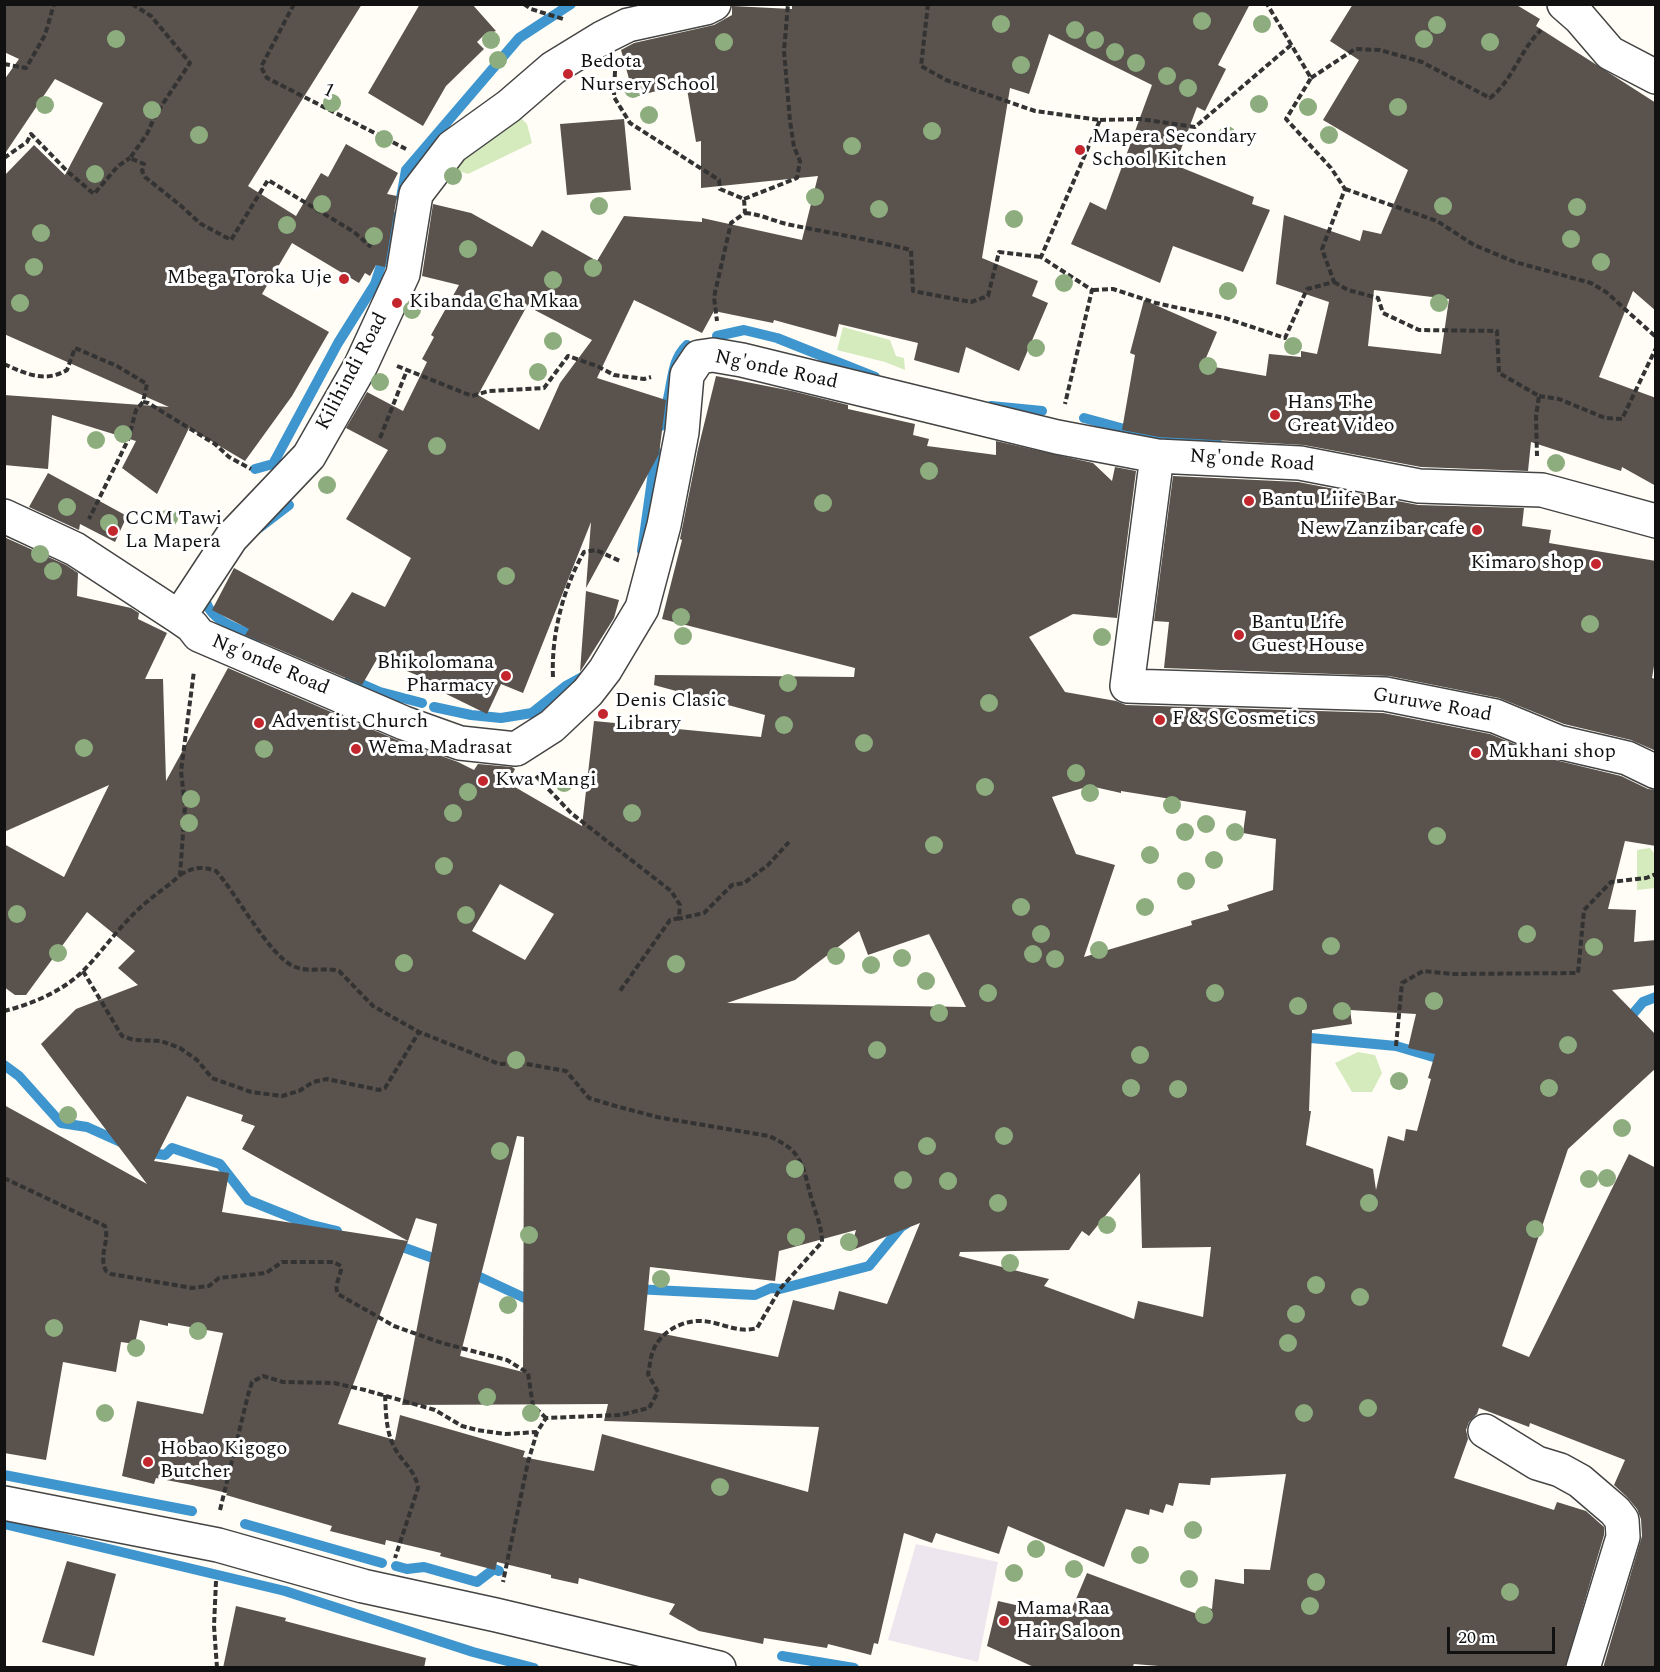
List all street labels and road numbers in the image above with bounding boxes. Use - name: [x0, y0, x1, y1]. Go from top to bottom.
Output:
- street label: 1: [318, 79, 338, 105]
- street label: Kilihindi Road: [312, 309, 394, 435]
- street label: Ng'onde Road: [712, 346, 840, 396]
- street label: Ng'onde Road: [1189, 446, 1315, 478]
- street label: Ng'onde Road: [208, 630, 332, 702]
- street label: Guruwe Road: [1371, 684, 1493, 728]

